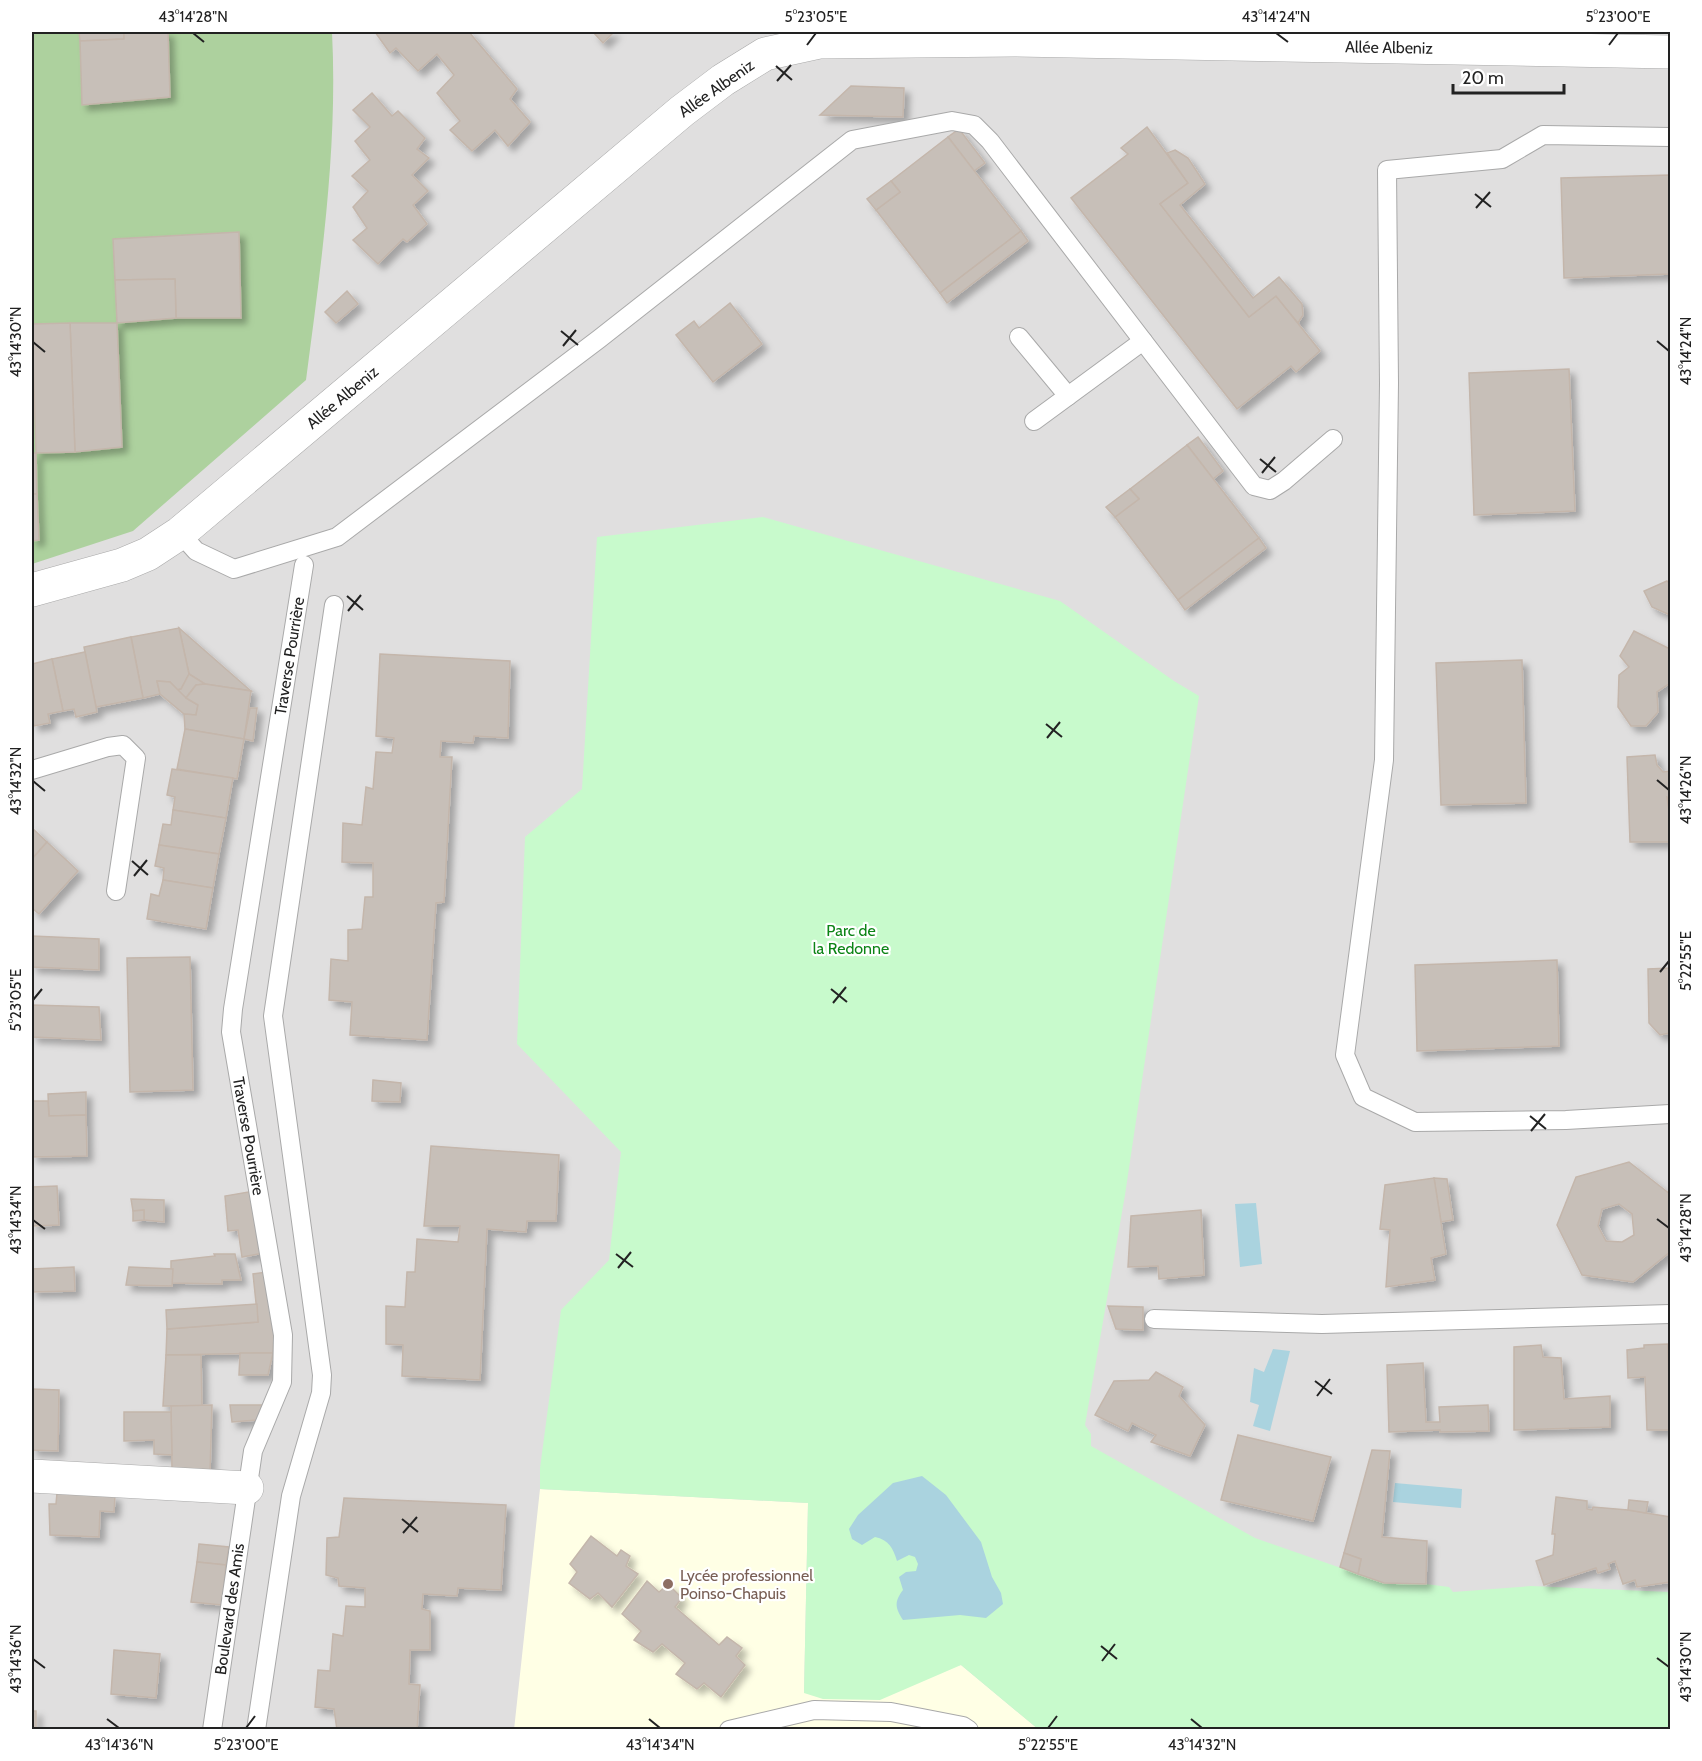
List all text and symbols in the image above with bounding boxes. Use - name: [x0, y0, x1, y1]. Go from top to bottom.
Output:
- text: 43°14'28"N: [158, 8, 228, 26]
- text: 5°23'05"E: [785, 8, 847, 26]
- text: 43°14'24"N: [1242, 8, 1310, 26]
- text: 5°23'00"E: [1585, 8, 1651, 26]
- street label: Allée Albeniz: [1345, 37, 1433, 58]
- street label: Allée Albeniz: [675, 55, 758, 121]
- scale bar: [1453, 57, 1564, 95]
- text: 20 m: [1462, 67, 1504, 89]
- text: 43°14'30"N: [7, 306, 25, 378]
- text: 43°14'24"N: [1677, 317, 1695, 385]
- street label: Allée Albeniz: [303, 362, 382, 433]
- street label: Traverse Pourrière: [271, 595, 308, 717]
- text: 43°14'32"N: [7, 747, 25, 815]
- text: 43°14'26"N: [1677, 756, 1695, 824]
- park label: Parc de la Redonne: [813, 921, 889, 958]
- text: 5°22'55"E: [1677, 931, 1695, 991]
- text: 5°23'05"E: [7, 969, 25, 1031]
- street label: Traverse Pourrière: [229, 1075, 268, 1197]
- text: 43°14'34"N: [7, 1185, 25, 1255]
- text: 43°14'28"N: [1677, 1193, 1695, 1263]
- street label: Boulevard des Amis: [211, 1542, 248, 1676]
- place label: Lycée professionnel Poinso-Chapuis: [680, 1566, 813, 1603]
- marker: Lycée professionnel Poinso-Chapuis: [661, 1577, 675, 1591]
- text: 43°14'36"N: [7, 1624, 25, 1694]
- text: 43°14'30"N: [1677, 1631, 1695, 1703]
- text: 43°14'36"N: [84, 1736, 154, 1754]
- text: 5°23'00"E: [213, 1736, 279, 1754]
- text: 43°14'34"N: [625, 1736, 695, 1754]
- text: 5°22'55"E: [1018, 1736, 1078, 1754]
- text: 43°14'32"N: [1168, 1736, 1236, 1754]

